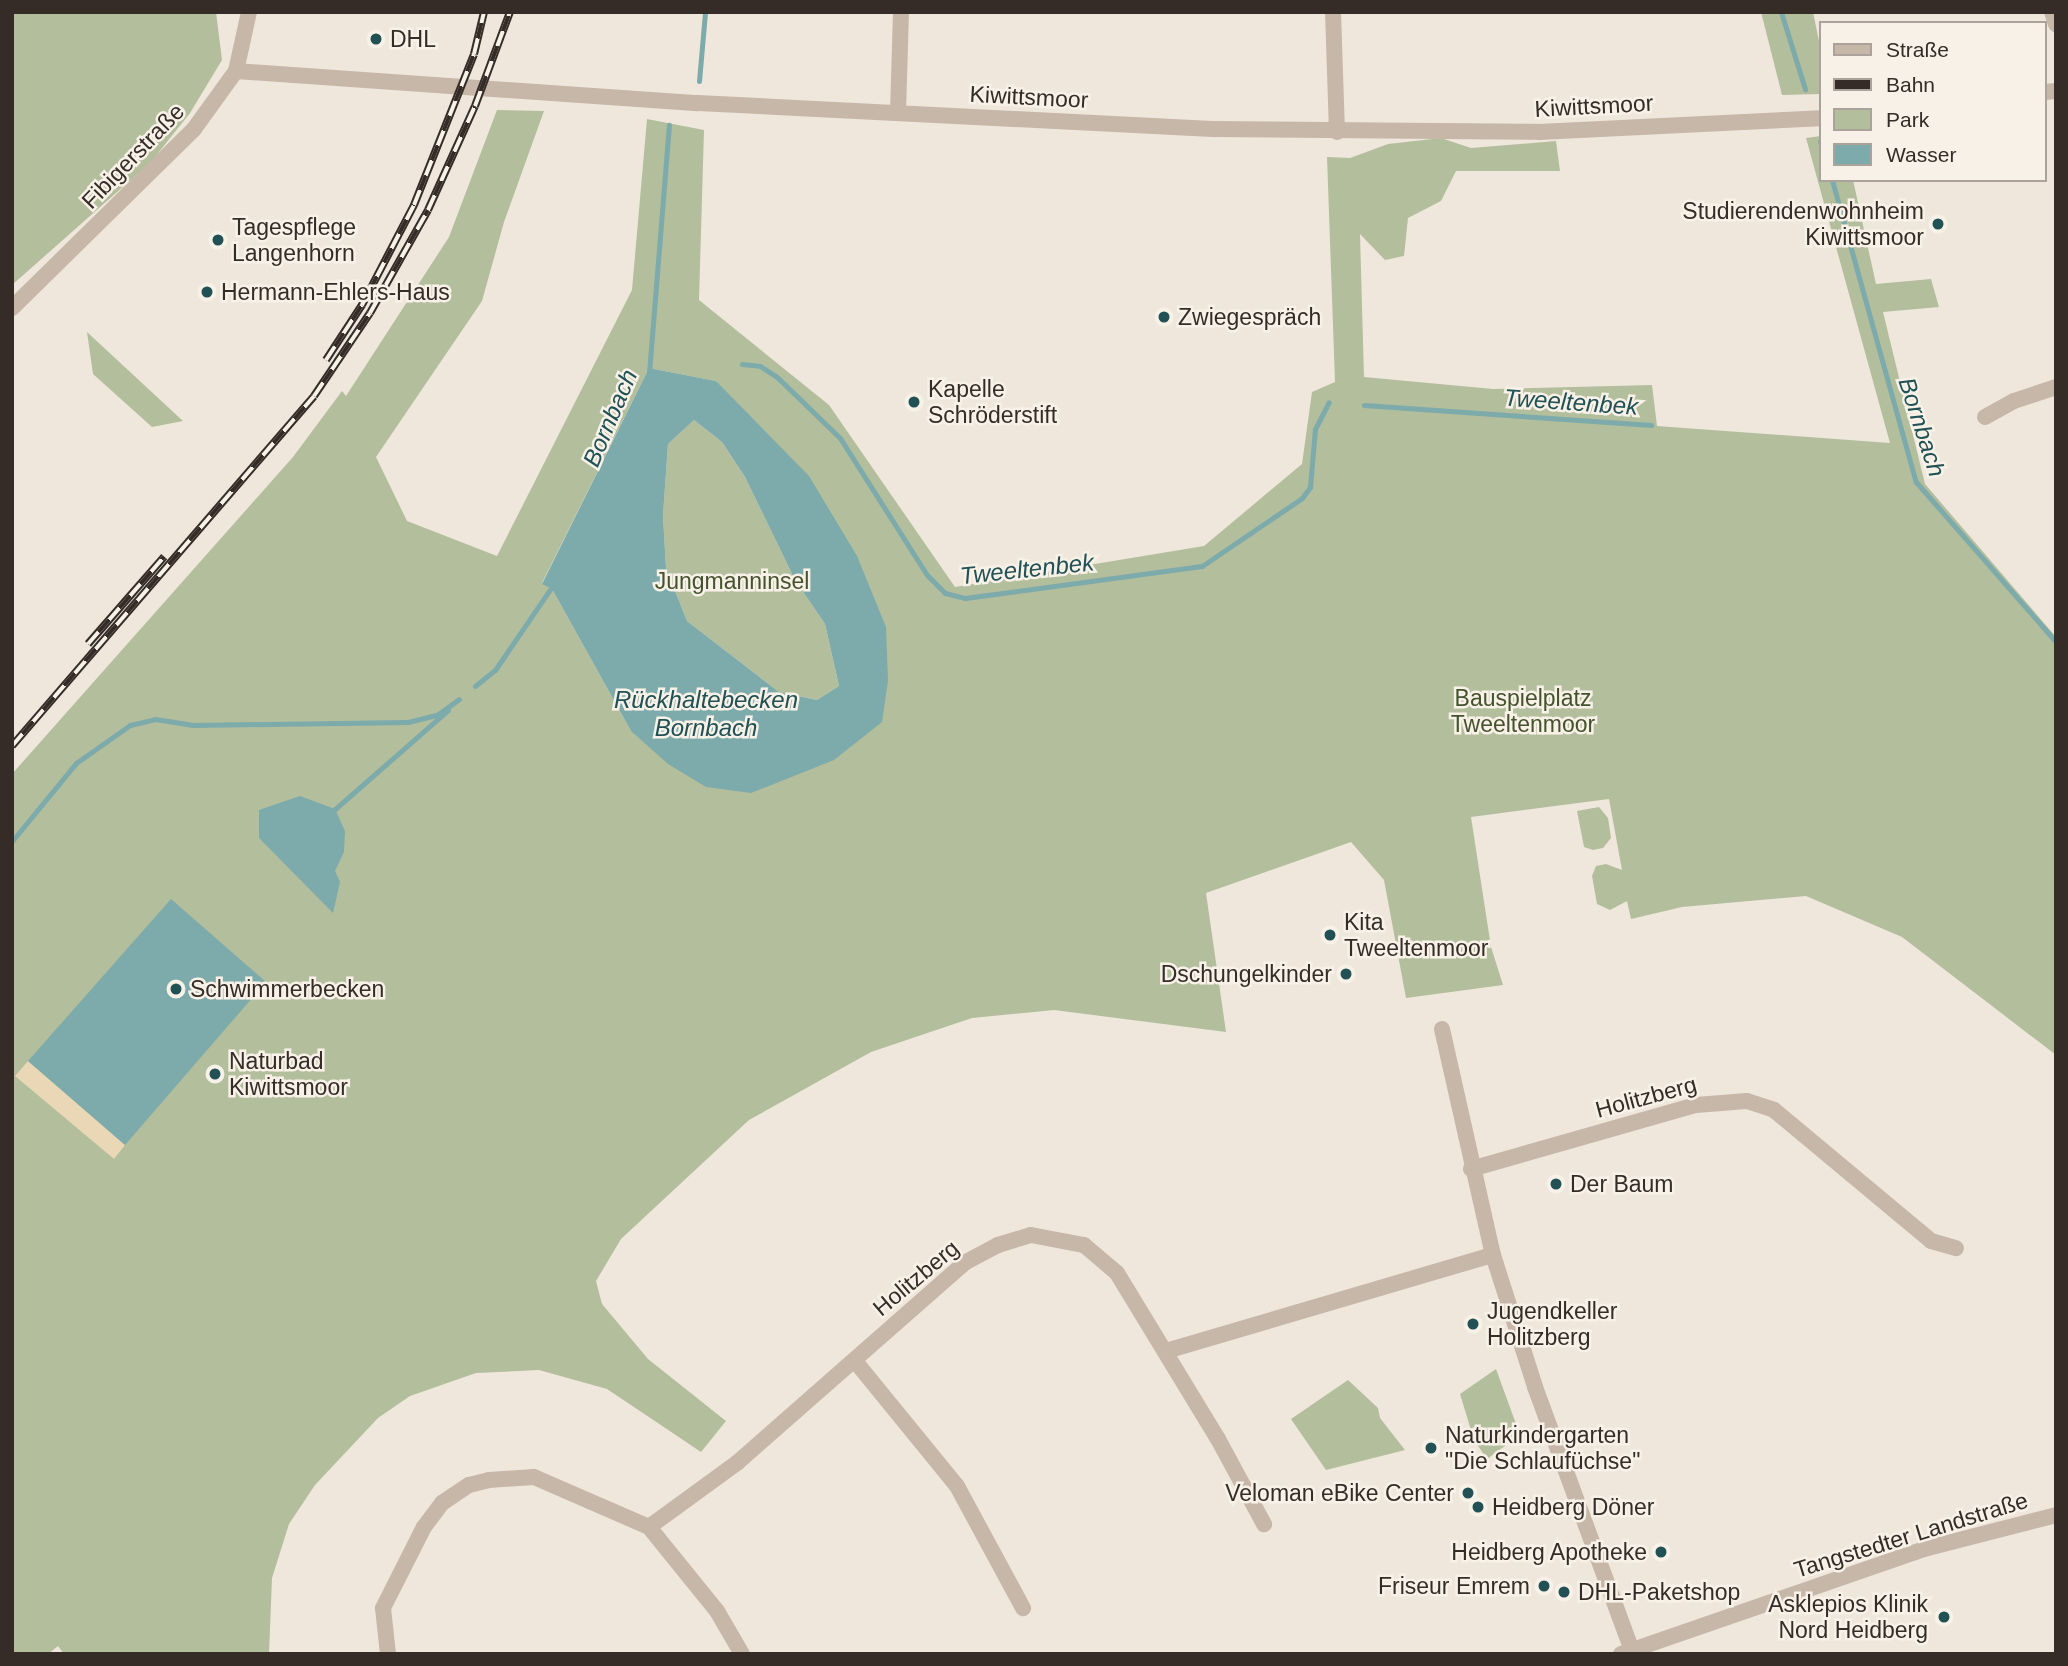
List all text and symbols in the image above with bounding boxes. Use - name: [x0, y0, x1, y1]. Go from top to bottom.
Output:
- legend: [1820, 21, 2047, 182]
- place label: DHL: [390, 25, 436, 53]
- marker: DHL: [368, 31, 384, 47]
- text: Straße: [1886, 38, 1949, 61]
- text: Bahn: [1886, 73, 1935, 96]
- street label: Kiwittsmoor: [969, 80, 1089, 114]
- street label: Kiwittsmoor: [1534, 89, 1654, 123]
- street label: Fibigerstraße: [76, 98, 190, 214]
- text: Park: [1886, 108, 1929, 131]
- text: Wasser: [1886, 143, 1956, 166]
- place label: Studierendenwohnheim Kiwittsmoor: [1682, 197, 1924, 251]
- place label: Tagespflege Langenhorn: [232, 213, 356, 267]
- marker: Studierendenwohnheim Kiwittsmoor: [1930, 216, 1946, 232]
- marker: Tagespflege Langenhorn: [210, 232, 226, 248]
- place label: Hermann-Ehlers-Haus: [221, 278, 450, 306]
- marker: Hermann-Ehlers-Haus: [199, 284, 215, 300]
- place label: Zwiegespräch: [1178, 303, 1321, 331]
- marker: Zwiegespräch: [1156, 309, 1172, 325]
- water label: Bornbach: [577, 365, 643, 471]
- water label: Bornbach: [1892, 374, 1952, 480]
- place label: Kapelle Schröderstift: [928, 375, 1057, 429]
- water label: Tweeltenbek: [1503, 383, 1639, 421]
- marker: Kapelle Schröderstift: [906, 394, 922, 410]
- water label: Tweeltenbek: [959, 548, 1095, 590]
- park label: Jungmanninsel: [655, 567, 809, 595]
- park label: Bauspielplatz Tweeltenmoor: [1451, 684, 1595, 738]
- water label: Rückhaltebecken Bornbach: [614, 686, 798, 742]
- place label: Kita Tweeltenmoor: [1344, 908, 1488, 962]
- marker: Kita Tweeltenmoor: [1322, 927, 1338, 943]
- place label: Dschungelkinder: [1161, 960, 1332, 988]
- marker: Dschungelkinder: [1338, 966, 1354, 982]
- place label: Schwimmerbecken: [190, 975, 384, 1003]
- marker: Schwimmerbecken: [168, 981, 184, 997]
- place label: Naturbad Kiwittsmoor: [229, 1047, 348, 1101]
- marker: Naturbad Kiwittsmoor: [207, 1066, 223, 1082]
- street label: Holitzberg: [1592, 1070, 1700, 1124]
- place label: Der Baum: [1570, 1170, 1674, 1198]
- marker: Der Baum: [1548, 1176, 1564, 1192]
- street label: Holitzberg: [867, 1234, 965, 1322]
- place label: Jugendkeller Holitzberg: [1487, 1297, 1617, 1351]
- marker: Jugendkeller Holitzberg: [1465, 1316, 1481, 1332]
- place label: Naturkindergarten "Die Schlaufüchse": [1445, 1421, 1640, 1475]
- marker: Naturkindergarten "Die Schlaufüchse": [1423, 1440, 1439, 1456]
- place label: Veloman eBike Center: [1225, 1479, 1454, 1507]
- marker: Veloman eBike Center: [1460, 1485, 1476, 1501]
- street label: Tangstedter Landstraße: [1791, 1486, 2031, 1584]
- place label: Heidberg Döner: [1492, 1493, 1654, 1521]
- marker: Heidberg Döner: [1470, 1499, 1486, 1515]
- place label: Heidberg Apotheke: [1450, 1538, 1647, 1566]
- marker: Heidberg Apotheke: [1653, 1544, 1669, 1560]
- place label: Friseur Emrem: [1378, 1572, 1530, 1600]
- marker: Friseur Emrem: [1536, 1578, 1552, 1594]
- place label: DHL-Paketshop: [1578, 1578, 1740, 1606]
- marker: DHL-Paketshop: [1556, 1584, 1572, 1600]
- place label: Asklepios Klinik Nord Heidberg: [1768, 1590, 1928, 1644]
- marker: Asklepios Klinik Nord Heidberg: [1934, 1607, 1954, 1627]

